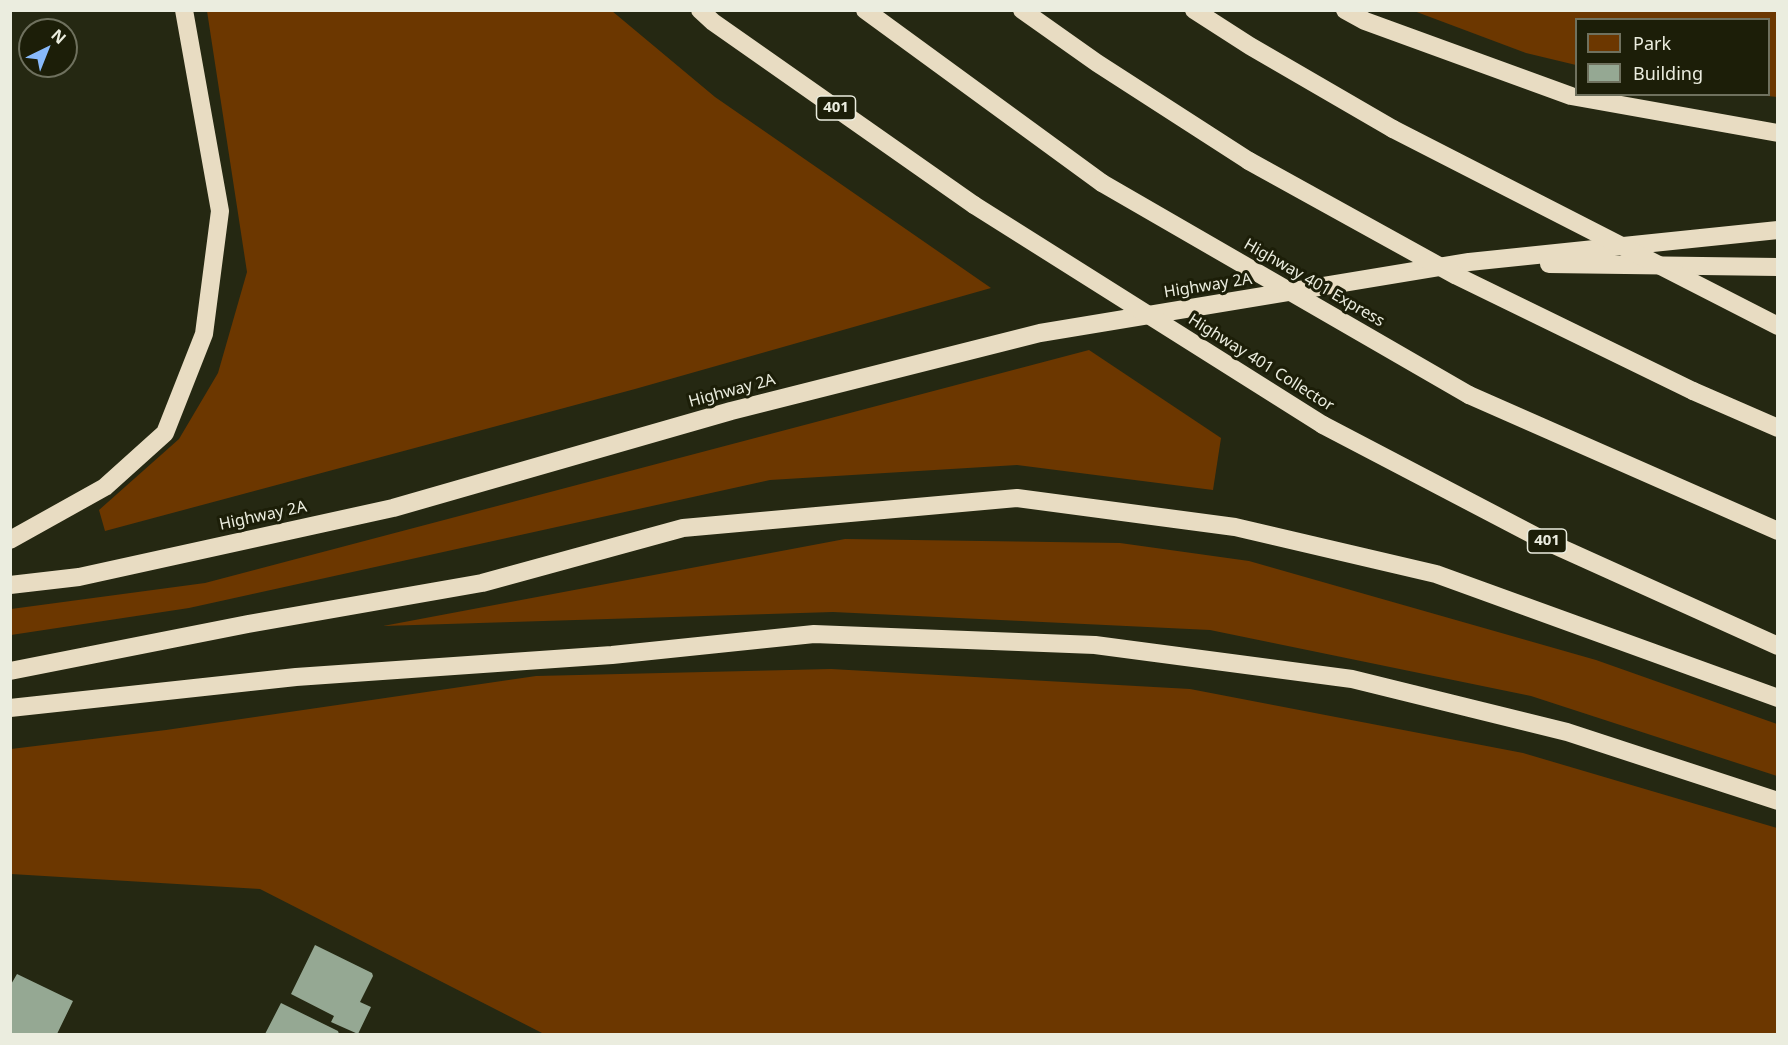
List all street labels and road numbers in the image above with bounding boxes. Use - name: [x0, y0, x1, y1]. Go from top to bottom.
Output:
- road number: 401: [816, 96, 856, 120]
- street label: Highway 401 Express: [1240, 235, 1388, 331]
- street label: Highway 2A: [1163, 270, 1253, 302]
- street label: Highway 401 Collector: [1185, 310, 1337, 416]
- street label: Highway 2A: [687, 370, 777, 412]
- street label: Highway 2A: [217, 497, 309, 535]
- road number: 401: [1528, 529, 1566, 553]

